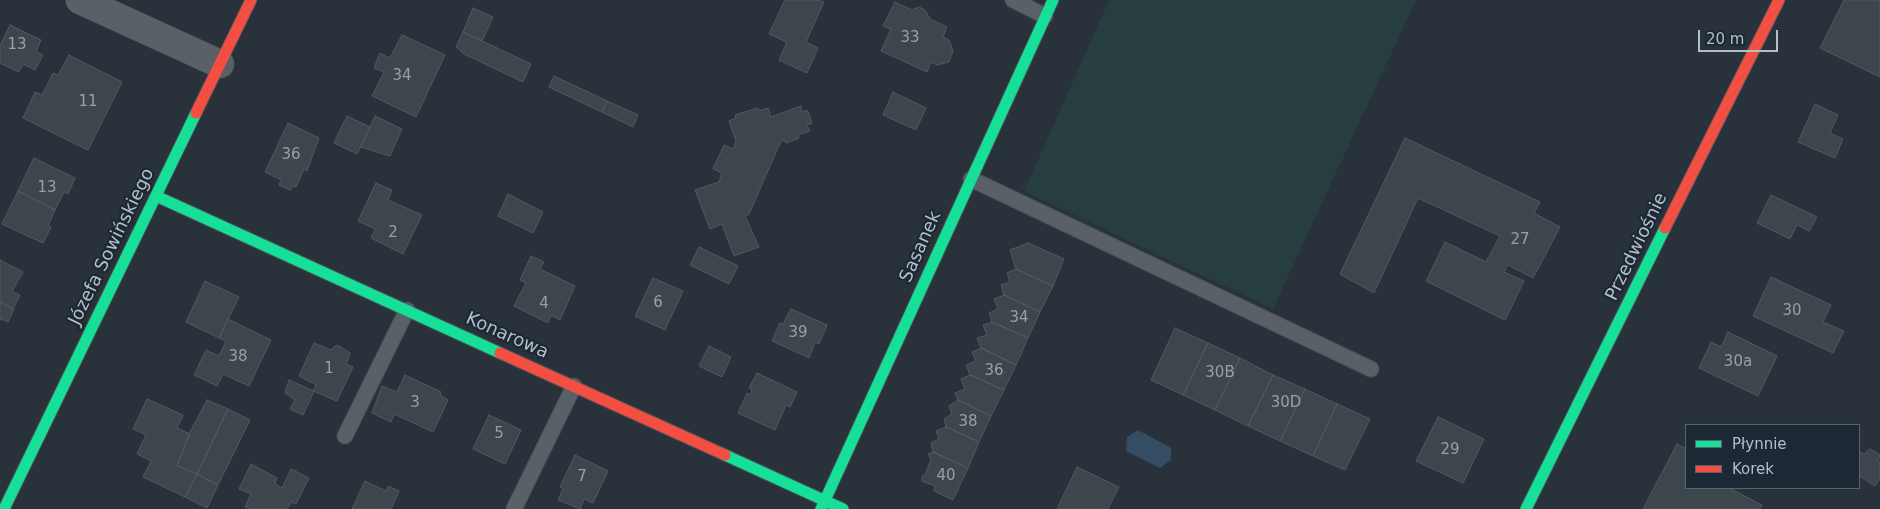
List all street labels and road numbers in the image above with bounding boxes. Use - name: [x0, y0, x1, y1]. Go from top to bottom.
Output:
- street label: Józefa Sowińskiego: [65, 165, 159, 329]
- street label: Przedwiośnie: [1602, 189, 1672, 305]
- street label: Sasanek: [896, 208, 946, 286]
- street label: Konarowa: [462, 308, 552, 364]

